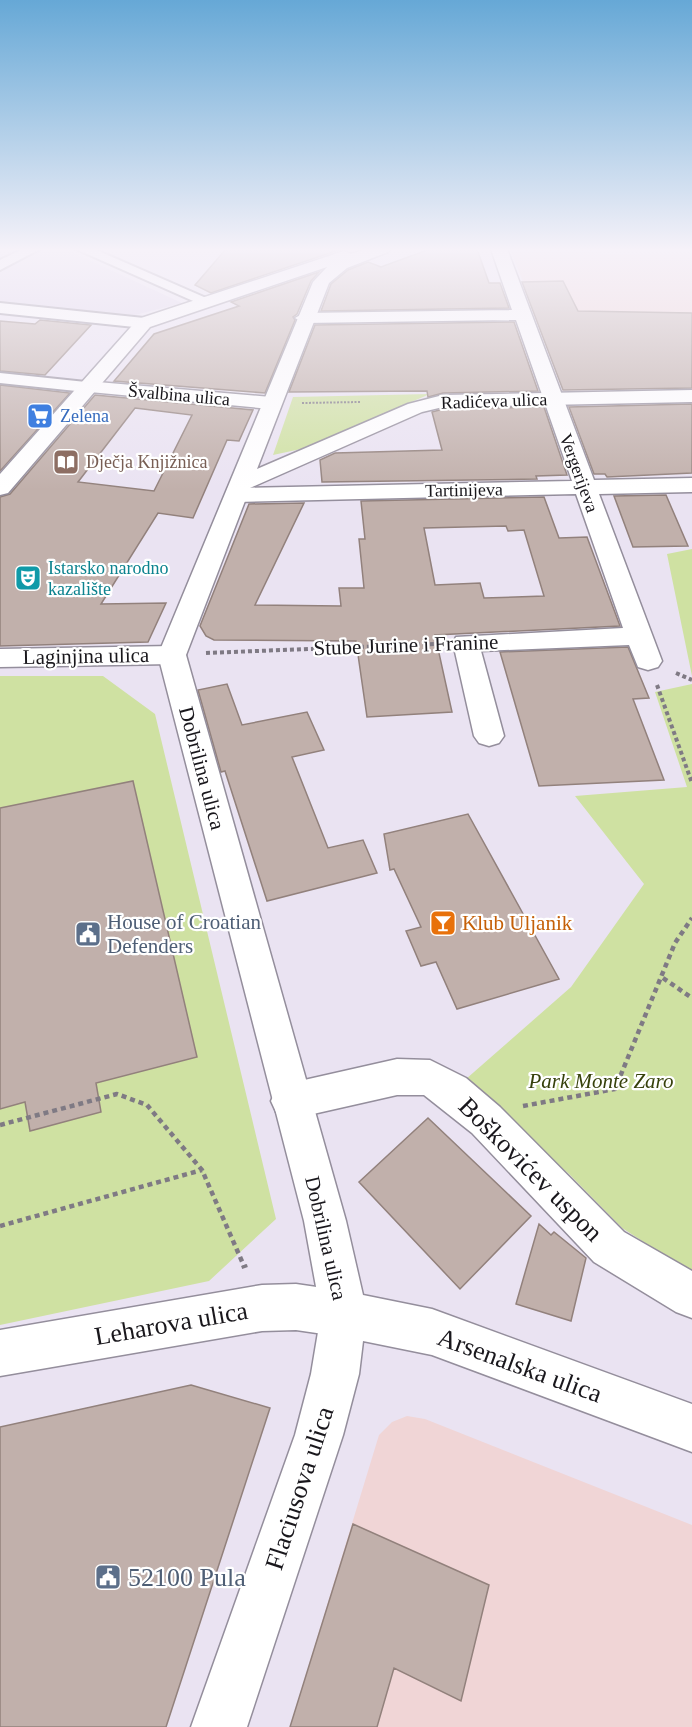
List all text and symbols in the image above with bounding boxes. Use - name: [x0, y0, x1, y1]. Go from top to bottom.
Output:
- street label: Švalbina ulica: [127, 380, 231, 409]
- street label: Radićeva ulica: [440, 389, 548, 413]
- supermarket icon: Zelena: [25, 401, 55, 431]
- place label: Zelena: [60, 406, 109, 426]
- street label: Vergerijeva: [555, 431, 603, 515]
- library icon: Dječja Knjižnica: [51, 447, 81, 477]
- place label: Dječja Knjižnica: [86, 452, 207, 472]
- street label: Tartinijeva: [425, 479, 503, 501]
- place label: Istarsko narodno kazalište: [48, 558, 168, 599]
- theatre icon: Istarsko narodno kazalište: [13, 563, 43, 593]
- street label: Stube Jurine i Franine: [313, 630, 499, 660]
- street label: Laginjina ulica: [23, 643, 150, 669]
- street label: Dobrilina ulica: [174, 704, 230, 833]
- bar icon: Klub Uljanik: [428, 908, 458, 938]
- place label: House of Croatian Defenders: [107, 910, 261, 958]
- place label: Klub Uljanik: [462, 911, 573, 935]
- public building icon: House of Croatian Defenders: [73, 919, 103, 949]
- park label: Park Monte Zaro: [527, 1069, 674, 1093]
- street label: Boškovićev uspon: [453, 1091, 609, 1247]
- street label: Dobrilina ulica: [300, 1174, 352, 1303]
- street label: Leharova ulica: [92, 1296, 250, 1351]
- street label: Arsenalska ulica: [434, 1322, 606, 1409]
- street label: Flaciusova ulica: [259, 1403, 340, 1573]
- public building icon: 52100 Pula: [93, 1562, 123, 1592]
- place label: 52100 Pula: [128, 1563, 246, 1592]

